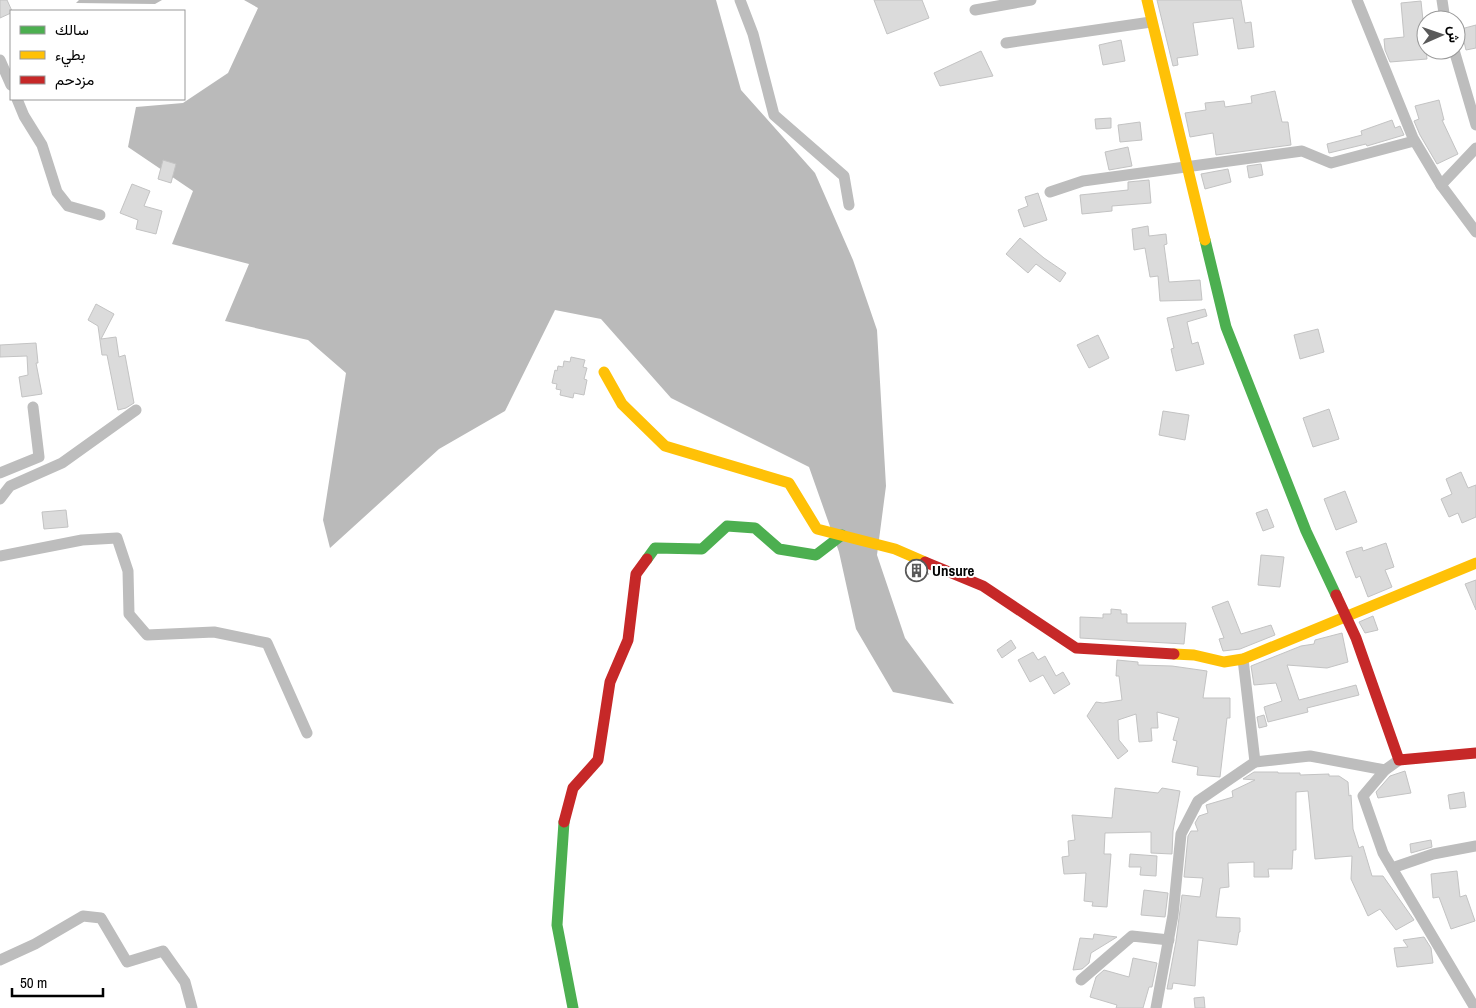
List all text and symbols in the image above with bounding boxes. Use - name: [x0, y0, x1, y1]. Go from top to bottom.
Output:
- legend: [10, 10, 185, 100]
- north arrow: [1416, 10, 1466, 60]
- text: سالك: [55, 19, 89, 40]
- text: ش: [1445, 26, 1463, 43]
- text: بطيء: [55, 44, 85, 68]
- text: مزدحم: [55, 69, 94, 90]
- building icon: Unsure: [904, 559, 928, 583]
- place label: Unsure: [932, 560, 975, 581]
- scale bar: [12, 966, 104, 998]
- text: 50 m: [20, 972, 47, 993]

